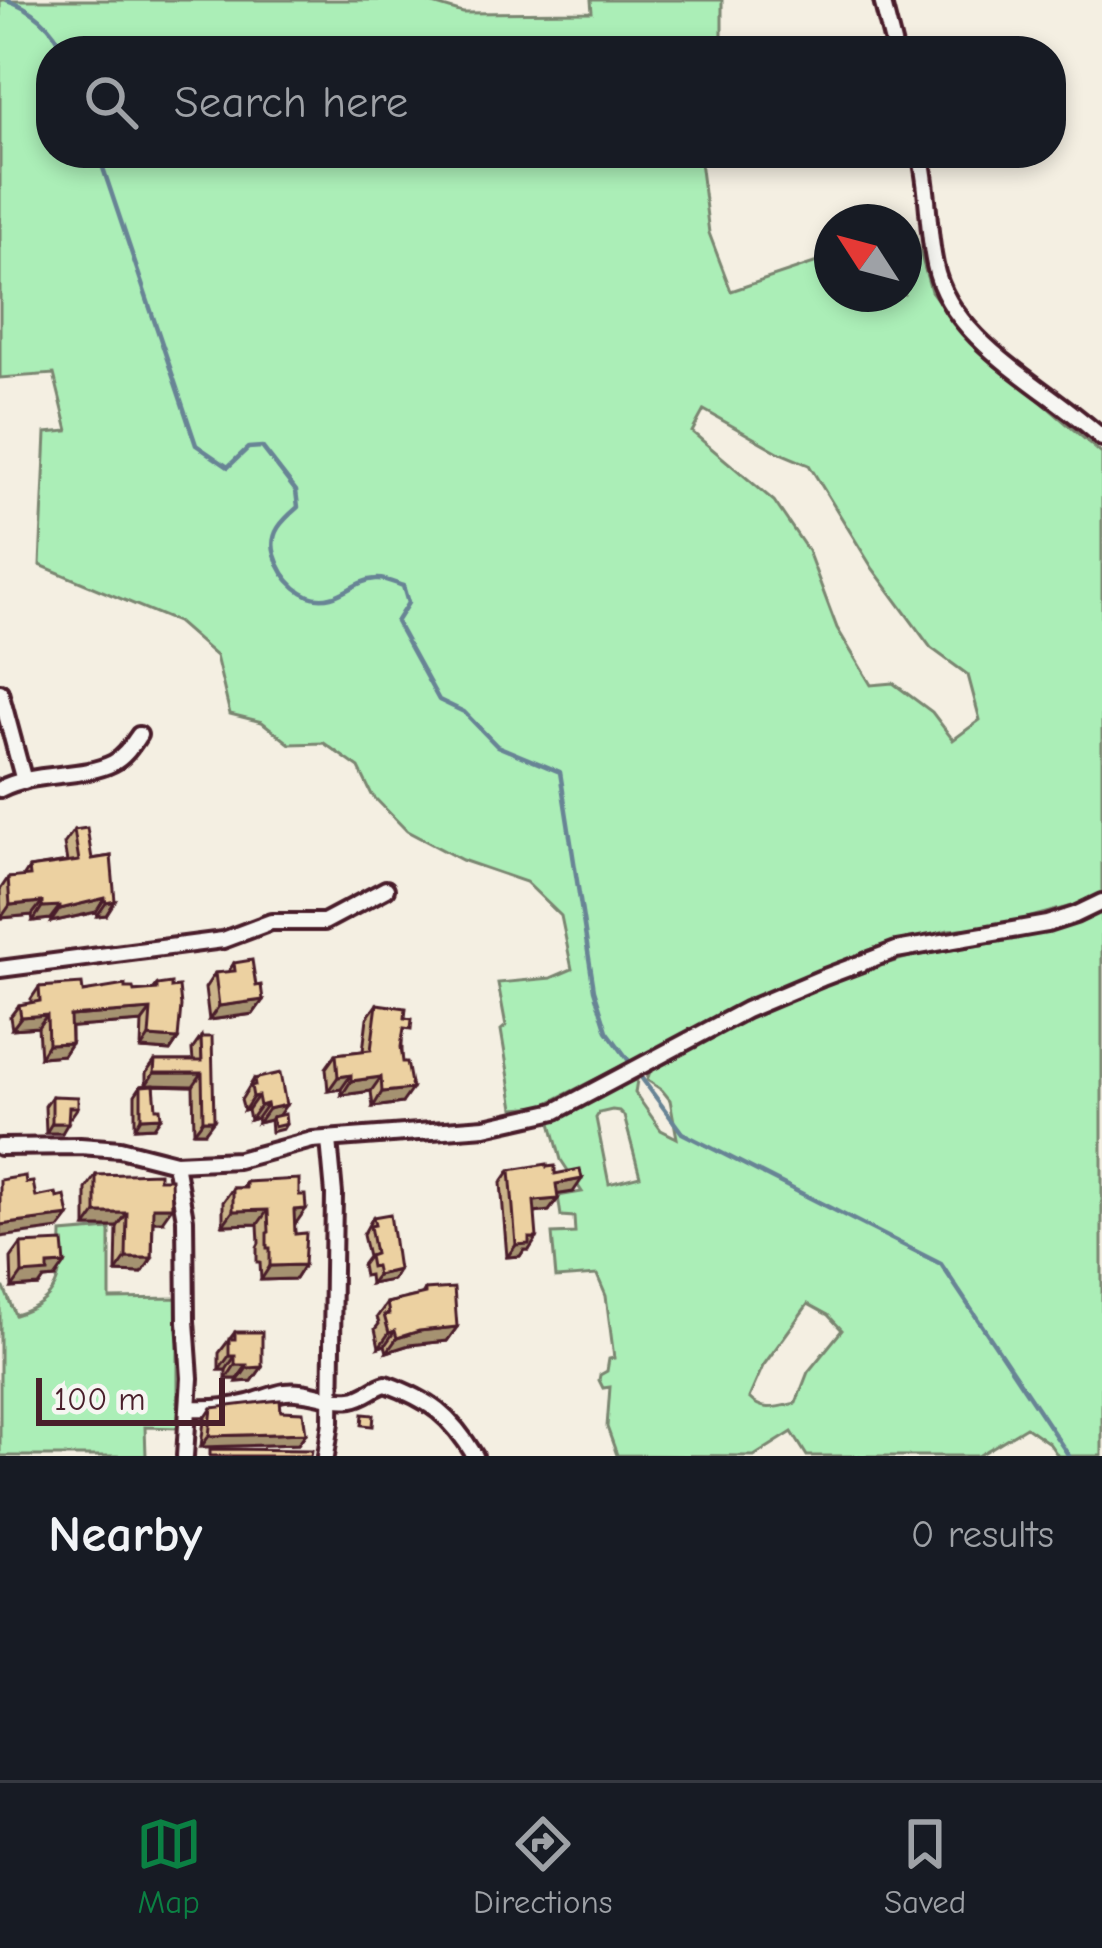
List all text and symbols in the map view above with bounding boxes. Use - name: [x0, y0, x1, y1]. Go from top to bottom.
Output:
- search box: [36, 36, 1066, 168]
- icon: search: [78, 69, 144, 135]
- text: Search here: [174, 76, 408, 128]
- north arrow: [814, 204, 922, 312]
- scale bar: [36, 1372, 225, 1425]
- text: 100 m: [54, 1380, 146, 1418]
- text: Nearby: [48, 1505, 202, 1564]
- text: 0 results: [911, 1512, 1054, 1557]
- tab: Map: [136, 1811, 202, 1921]
- tab: Directions: [473, 1811, 613, 1921]
- tab: Saved: [884, 1811, 966, 1921]

